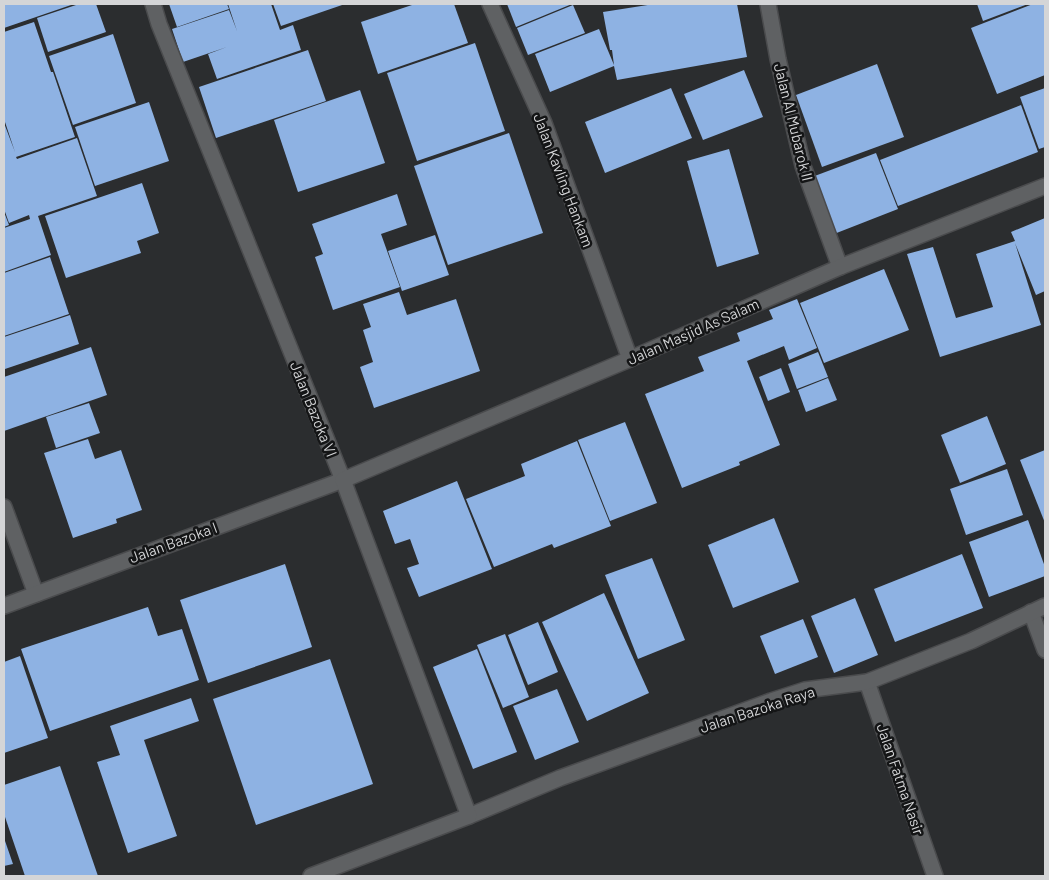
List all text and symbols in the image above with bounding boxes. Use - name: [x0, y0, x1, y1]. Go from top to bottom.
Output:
- street label: Jalan Al Mubarok II: [771, 61, 817, 183]
- street label: Jalan Kavling Hankam: [530, 111, 598, 249]
- street label: Jalan Masjid As Salam: [624, 294, 762, 368]
- street label: Jalan Bazoka VI: [287, 359, 341, 459]
- street label: Jalan Bazoka I: [127, 518, 219, 566]
- street label: Jalan Bazoka Raya: [697, 682, 817, 736]
- street label: Jalan Fatma Nasir: [873, 721, 929, 838]

